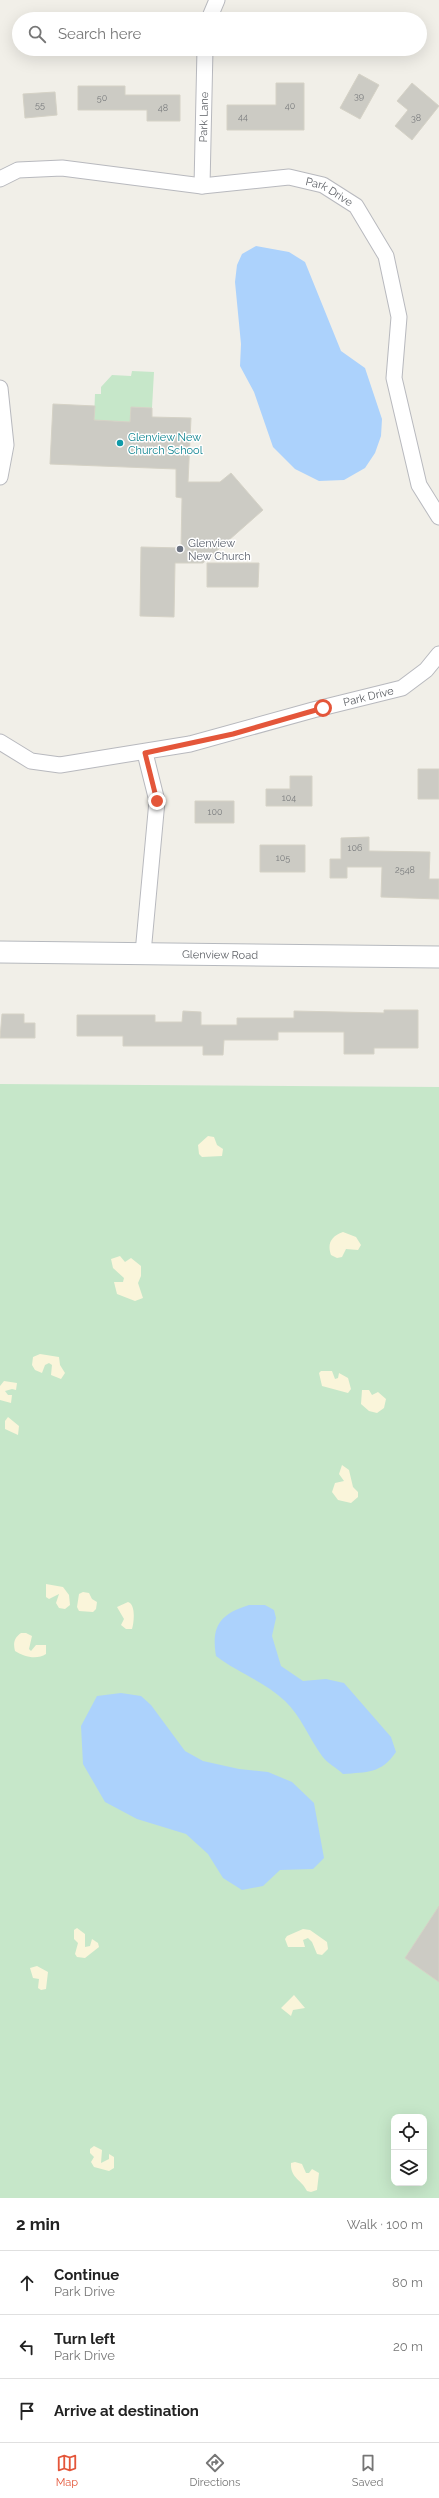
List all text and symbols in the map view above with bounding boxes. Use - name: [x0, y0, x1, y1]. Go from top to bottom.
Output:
- search box: [12, 12, 427, 56]
- icon: search: [26, 23, 48, 45]
- text: Search here: [58, 25, 141, 43]
- street label: Park Lane: [197, 91, 211, 142]
- house number: 39: [354, 91, 364, 101]
- house number: 50: [97, 93, 108, 103]
- house number: 55: [35, 100, 45, 110]
- house number: 40: [285, 101, 296, 111]
- house number: 48: [158, 103, 168, 113]
- house number: 44: [238, 112, 248, 122]
- house number: 38: [411, 113, 421, 123]
- street label: Park Drive: [304, 175, 355, 209]
- place label: Glenview New Church School: [128, 431, 203, 457]
- marker: Glenview New Church School: [115, 438, 125, 448]
- place label: Glenview New Church: [188, 537, 251, 563]
- marker: Glenview New Church: [175, 544, 185, 554]
- street label: Park Drive: [342, 684, 396, 709]
- route start: [314, 699, 332, 717]
- route end: [148, 792, 166, 810]
- house number: 104: [282, 793, 296, 803]
- house number: 100: [208, 807, 223, 817]
- house number: 106: [348, 843, 363, 853]
- house number: 105: [276, 853, 290, 863]
- house number: 2548: [395, 865, 415, 875]
- street label: Glenview Road: [182, 948, 258, 962]
- map controls: [391, 2114, 427, 2186]
- button: locate: [391, 2114, 427, 2150]
- button: layers: [391, 2150, 427, 2186]
- text: 2 min: [16, 2214, 60, 2234]
- text: Walk · 100 m: [347, 2217, 423, 2232]
- text: Continue: [54, 2266, 119, 2284]
- icon: ahead: [16, 2272, 38, 2294]
- text: 80 m: [392, 2275, 423, 2290]
- text: Park Drive: [54, 2284, 115, 2299]
- text: Turn left: [54, 2330, 115, 2348]
- icon: left: [16, 2336, 38, 2358]
- text: 20 m: [393, 2339, 423, 2354]
- text: Park Drive: [54, 2348, 115, 2363]
- icon: arrive: [16, 2400, 38, 2422]
- text: Arrive at destination: [54, 2402, 199, 2420]
- tab: Map: [56, 2452, 78, 2489]
- tab: Directions: [190, 2452, 240, 2489]
- tab: Saved: [352, 2452, 383, 2489]

